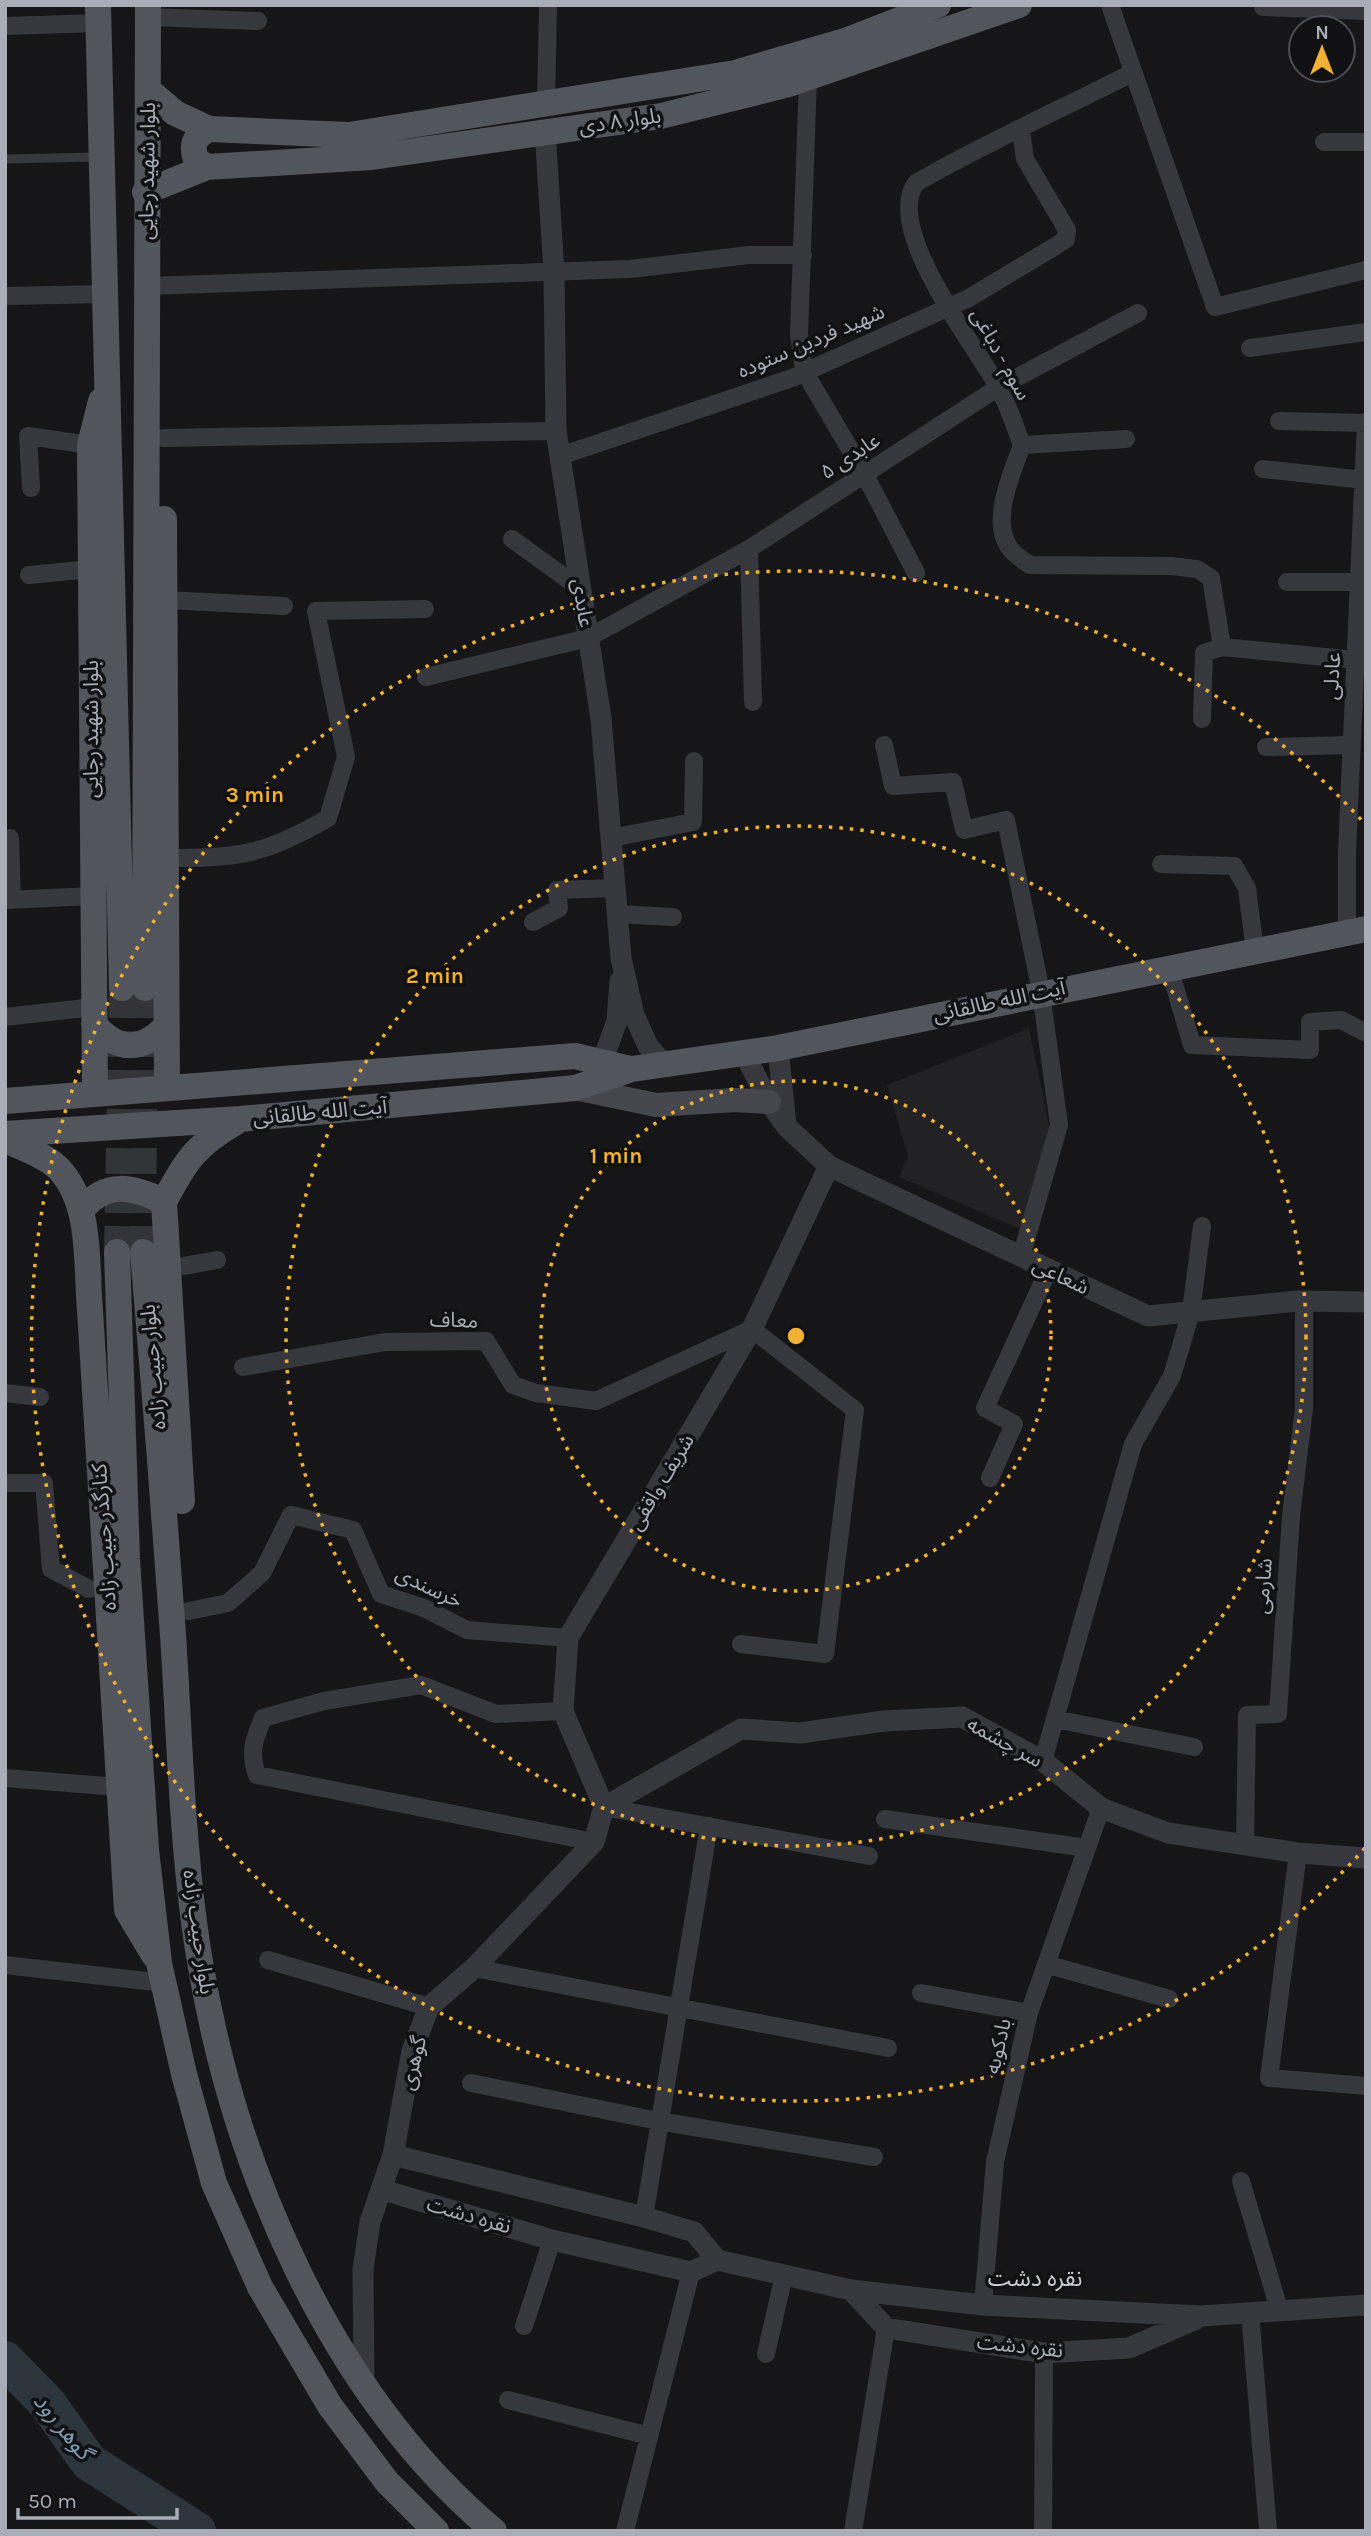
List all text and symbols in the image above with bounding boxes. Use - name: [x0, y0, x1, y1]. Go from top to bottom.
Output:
- north arrow: [1287, 14, 1357, 84]
- text: N: [1315, 22, 1329, 44]
- street label: بلوار شهید رجایی: [134, 102, 160, 240]
- street label: بلوار ۸ دی: [577, 103, 663, 139]
- street label: شهید فردین ستوده: [734, 299, 888, 383]
- street label: سوم - دباغی: [962, 304, 1036, 406]
- street label: عابدی ۵: [816, 428, 884, 484]
- street label: عابدی: [567, 577, 599, 629]
- street label: عادلی: [1319, 652, 1345, 700]
- street label: بلوار شهید رجایی: [79, 660, 103, 798]
- text: 3 min: [226, 783, 284, 807]
- text: 2 min: [406, 964, 464, 988]
- street label: آیت الله طالقانی: [931, 975, 1068, 1027]
- street label: آیت الله طالقانی: [252, 1094, 389, 1130]
- text: 1 min: [590, 1144, 642, 1168]
- street label: شعاعی: [1029, 1253, 1093, 1299]
- street label: بلوار حبیب زاده: [136, 1303, 170, 1431]
- street label: معاف: [429, 1307, 479, 1333]
- centre of rings: [784, 1324, 808, 1348]
- street label: شریف واقفی: [623, 1429, 699, 1535]
- street label: کنارگذر حبیب زاده: [87, 1462, 121, 1611]
- street label: شارمی: [1249, 1557, 1277, 1615]
- street label: خرسندی: [392, 1561, 466, 1613]
- street label: سر چشمه: [963, 1712, 1047, 1773]
- street label: بلوار حبیب زاده: [178, 1868, 220, 1996]
- street label: بادکوبه: [980, 2016, 1016, 2076]
- street label: گوهری: [395, 2033, 431, 2093]
- street label: نقره دشت: [424, 2192, 514, 2238]
- district label: نقره دشت: [988, 2265, 1082, 2292]
- street label: نقره دشت: [976, 2330, 1064, 2362]
- water label: گوهر رود: [28, 2388, 100, 2468]
- scale bar: [18, 2476, 177, 2520]
- text: 50 m: [28, 2489, 77, 2513]

